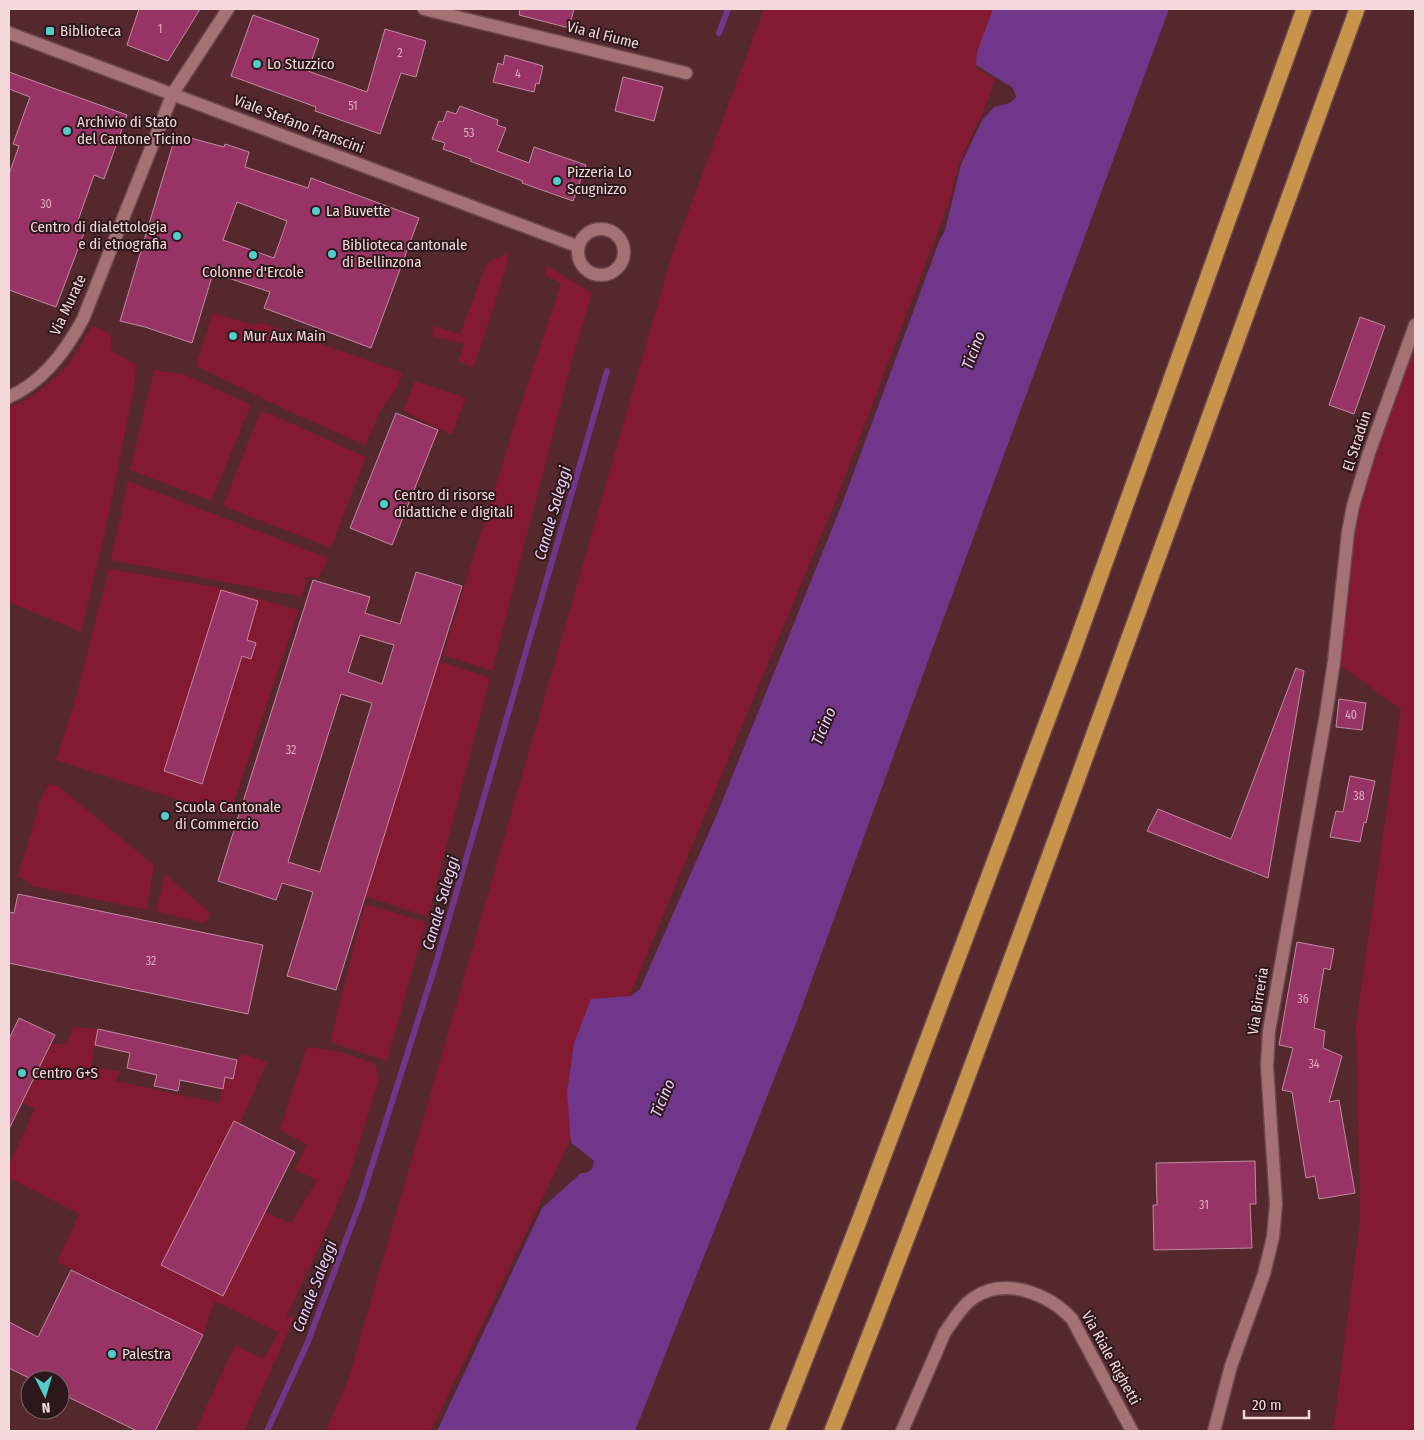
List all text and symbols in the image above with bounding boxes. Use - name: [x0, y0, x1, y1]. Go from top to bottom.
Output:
- street label: Via al Fiume: [565, 17, 641, 53]
- place label: Biblioteca: [60, 22, 121, 40]
- house number: 1: [158, 22, 162, 36]
- marker: Biblioteca: [44, 25, 56, 37]
- house number: 2: [397, 46, 403, 60]
- place label: Lo Stuzzico: [267, 55, 335, 73]
- marker: Lo Stuzzico: [251, 58, 263, 70]
- house number: 4: [515, 67, 521, 81]
- street label: Viale Stefano Franscini: [231, 91, 367, 157]
- house number: 51: [348, 99, 358, 113]
- place label: Archivio di Stato del Cantone Ticino: [77, 113, 191, 148]
- marker: Archivio di Stato del Cantone Ticino: [61, 125, 73, 137]
- house number: 53: [464, 126, 474, 140]
- place label: Pizzeria Lo Scugnizzo: [567, 163, 632, 198]
- marker: Pizzeria Lo Scugnizzo: [551, 175, 563, 187]
- house number: 30: [40, 197, 52, 211]
- place label: La Buvette: [326, 202, 391, 220]
- marker: La Buvette: [310, 205, 322, 217]
- place label: Centro di dialettologia e di etnografia: [30, 218, 167, 253]
- marker: Centro di dialettologia e di etnografia: [171, 230, 183, 242]
- place label: Biblioteca cantonale di Bellinzona: [342, 236, 467, 271]
- marker: Biblioteca cantonale di Bellinzona: [326, 248, 338, 260]
- marker: Colonne d'Ercole: [247, 249, 259, 261]
- place label: Colonne d'Ercole: [202, 263, 304, 281]
- street label: Via Murate: [46, 272, 90, 338]
- place label: Mur Aux Main: [243, 327, 326, 345]
- water label: Ticino: [958, 329, 989, 372]
- marker: Mur Aux Main: [227, 330, 239, 342]
- street label: El Stradún: [1339, 408, 1375, 474]
- water label: Canale Saleggi: [530, 464, 575, 562]
- place label: Centro di risorse didattiche e digitali: [394, 486, 513, 521]
- marker: Centro di risorse didattiche e digitali: [378, 498, 390, 510]
- water label: Ticino: [807, 705, 840, 748]
- house number: 40: [1345, 708, 1357, 722]
- house number: 32: [286, 743, 296, 757]
- house number: 38: [1353, 789, 1365, 803]
- place label: Scuola Cantonale di Commercio: [175, 798, 281, 833]
- marker: Scuola Cantonale di Commercio: [159, 810, 171, 822]
- water label: Canale Saleggi: [418, 854, 463, 952]
- house number: 32: [146, 954, 156, 968]
- street label: Via Birreria: [1244, 966, 1272, 1036]
- house number: 36: [1297, 992, 1309, 1006]
- house number: 34: [1308, 1057, 1320, 1071]
- place label: Centro G+S: [32, 1064, 98, 1082]
- marker: Centro G+S: [16, 1067, 28, 1079]
- water label: Ticino: [646, 1077, 679, 1120]
- house number: 31: [1199, 1198, 1209, 1212]
- water label: Canale Saleggi: [288, 1238, 341, 1335]
- street label: Via Riale Righetti: [1078, 1308, 1144, 1408]
- place label: Palestra: [122, 1345, 171, 1363]
- marker: Palestra: [106, 1348, 118, 1360]
- north arrow: [20, 1370, 70, 1420]
- scale bar: [1244, 1388, 1309, 1420]
- text: 20 m: [1252, 1396, 1282, 1414]
- text: N: [41, 1399, 51, 1416]

